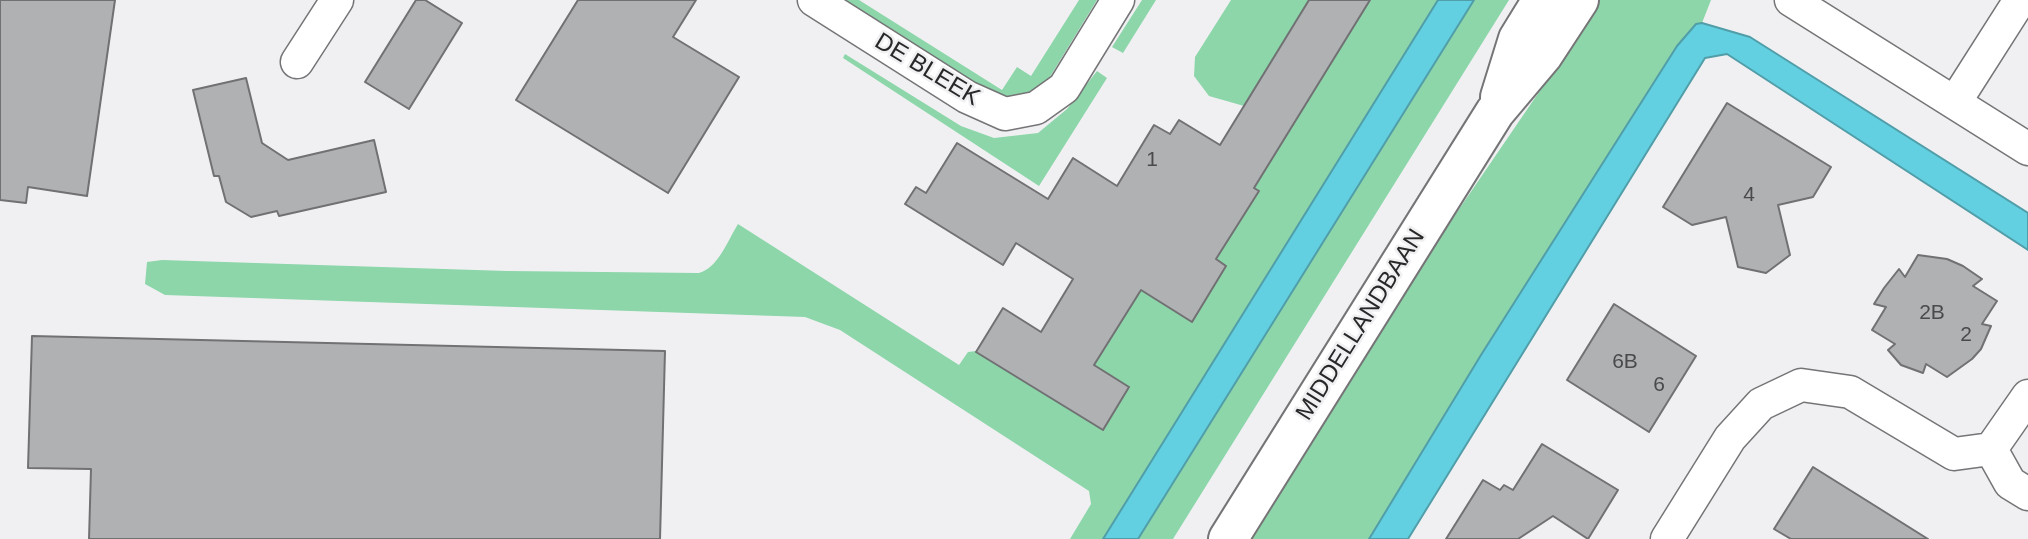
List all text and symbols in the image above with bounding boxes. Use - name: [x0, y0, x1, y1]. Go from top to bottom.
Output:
- street label: DE BLEEK: [869, 27, 985, 113]
- house number: 1: [1146, 147, 1158, 173]
- house number: 4: [1743, 182, 1755, 208]
- street label: MIDDELLANDBAAN: [1290, 224, 1432, 426]
- house number: 2B: [1919, 300, 1945, 326]
- house number: 2: [1960, 322, 1972, 348]
- house number: 6B: [1612, 349, 1638, 375]
- house number: 6: [1653, 372, 1665, 398]

